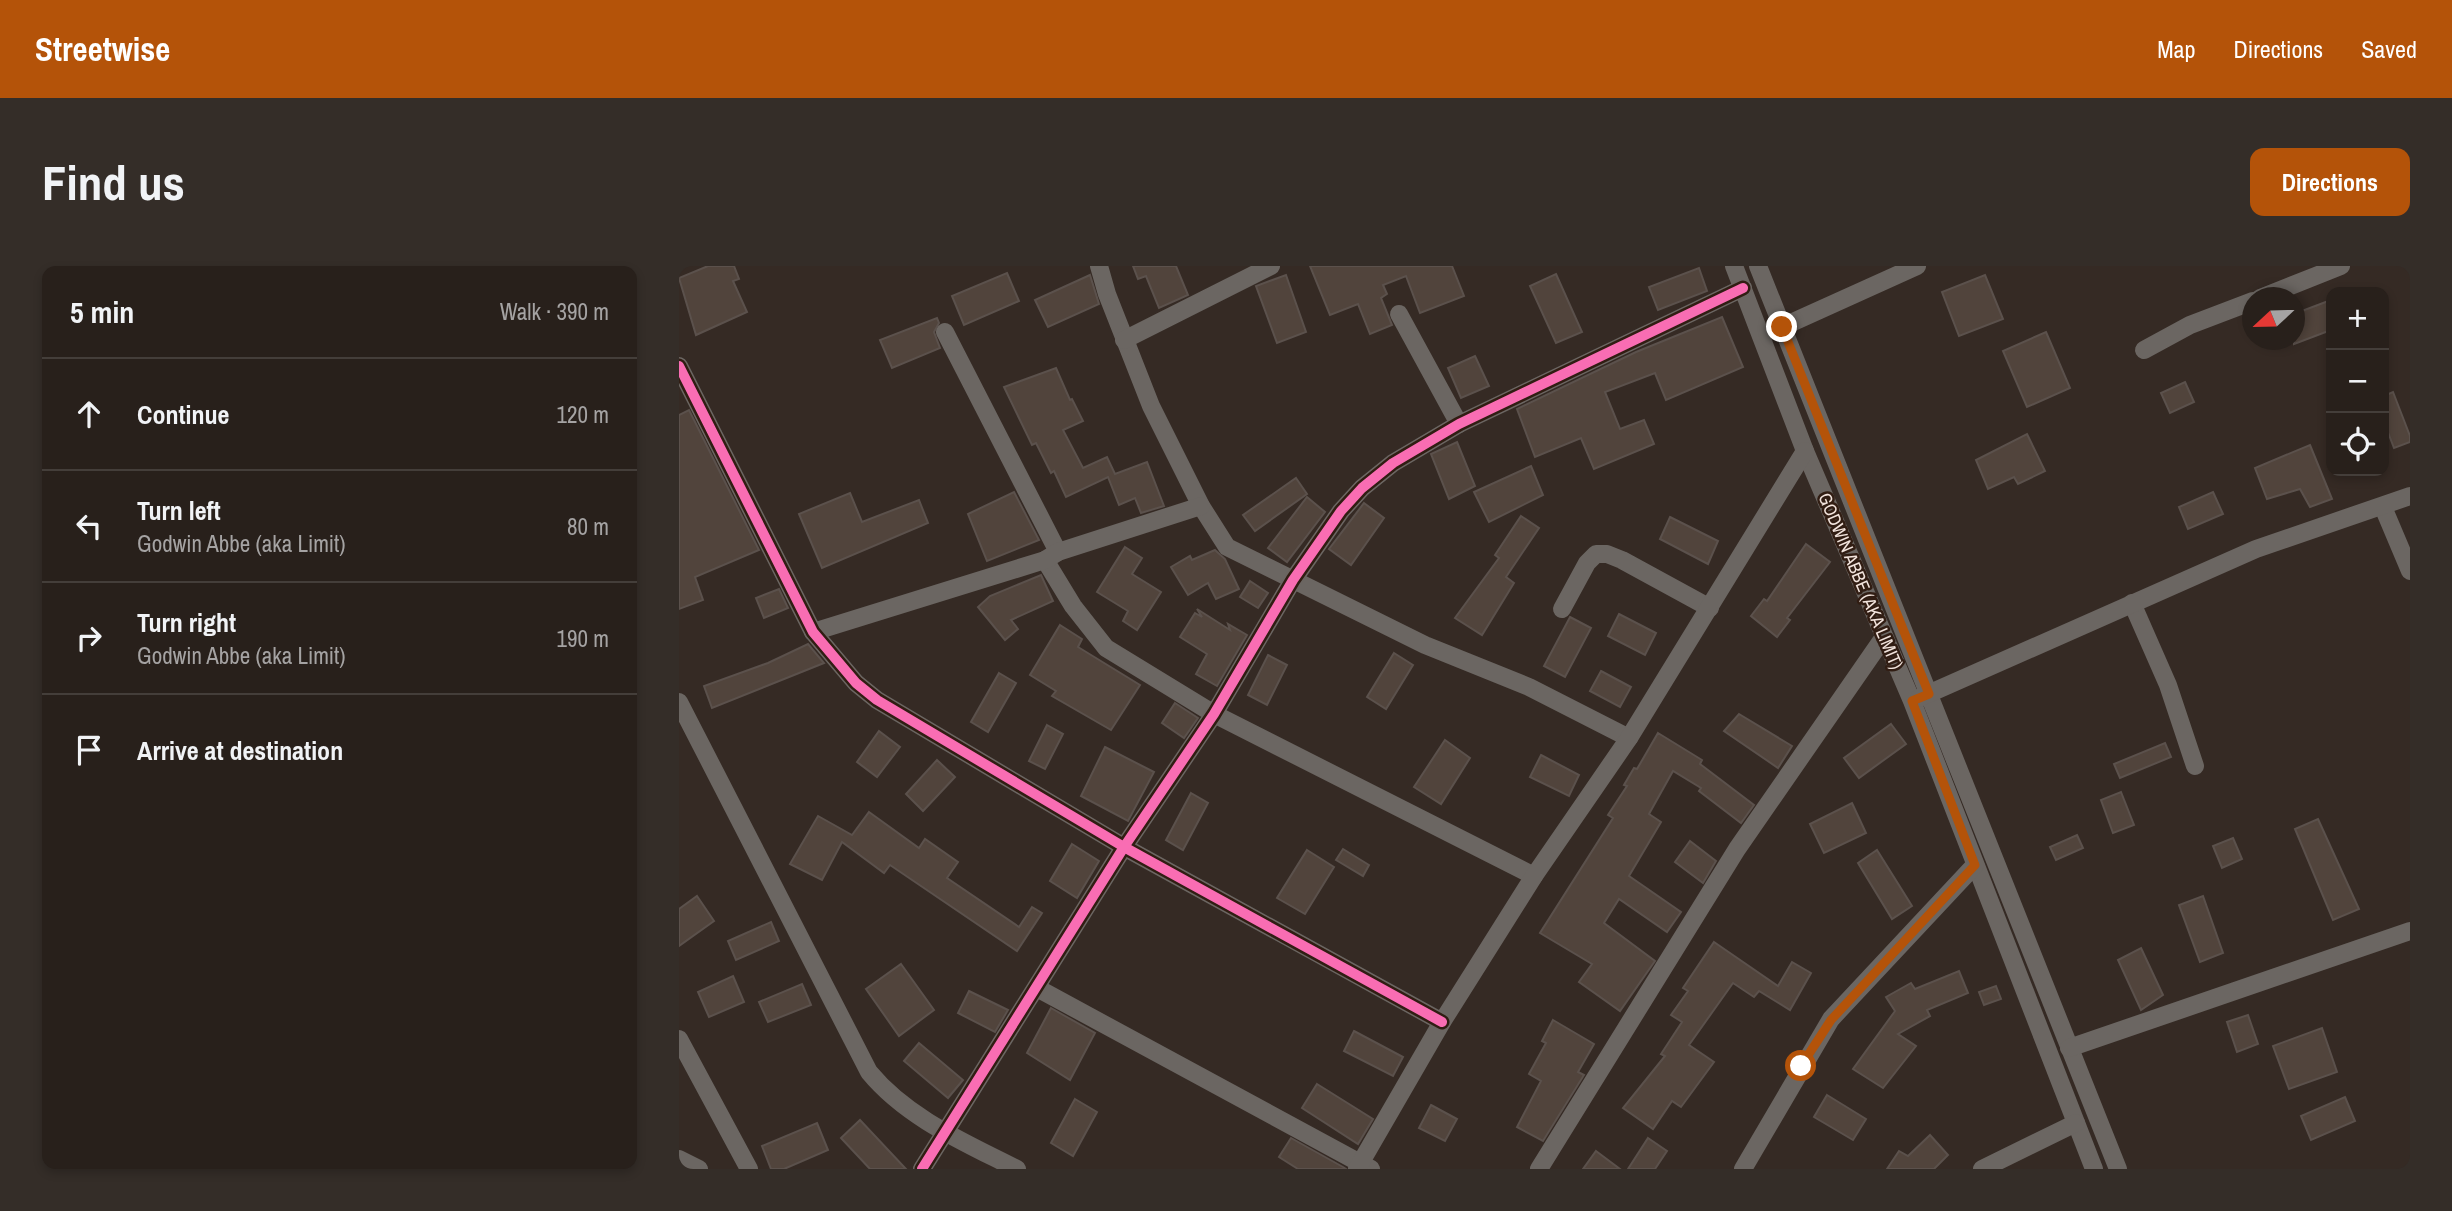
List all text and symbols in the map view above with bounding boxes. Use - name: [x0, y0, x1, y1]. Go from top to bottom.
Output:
- text: Streetwise: [35, 27, 170, 71]
- text: Map: [2157, 33, 2195, 65]
- text: Directions: [2233, 33, 2323, 65]
- text: Saved: [2361, 33, 2417, 65]
- button: Directions: [2250, 148, 2410, 216]
- text: Find us: [42, 149, 185, 215]
- north arrow: [2242, 287, 2305, 350]
- map controls: [2326, 287, 2389, 476]
- button: +: [2326, 287, 2389, 350]
- text: 5 min: [70, 292, 134, 332]
- text: Walk · 390 m: [500, 296, 609, 327]
- route end: [1766, 311, 1797, 342]
- button: −: [2326, 350, 2389, 413]
- icon: ahead: [70, 395, 108, 433]
- text: Continue: [137, 397, 229, 432]
- text: 120 m: [557, 399, 609, 430]
- button: locate: [2326, 413, 2389, 476]
- street label: GODWIN ABBE (AKA LIMIT): [1812, 489, 1910, 673]
- text: Turn left: [137, 493, 221, 528]
- icon: left: [70, 507, 108, 545]
- text: 80 m: [567, 511, 609, 542]
- text: Godwin Abbe (aka Limit): [137, 528, 346, 559]
- text: Turn right: [137, 605, 236, 640]
- icon: right: [70, 619, 108, 657]
- text: 190 m: [557, 623, 609, 654]
- text: Godwin Abbe (aka Limit): [137, 640, 346, 671]
- icon: arrive: [70, 731, 108, 769]
- text: Arrive at destination: [137, 733, 343, 768]
- route start: [1785, 1050, 1816, 1081]

